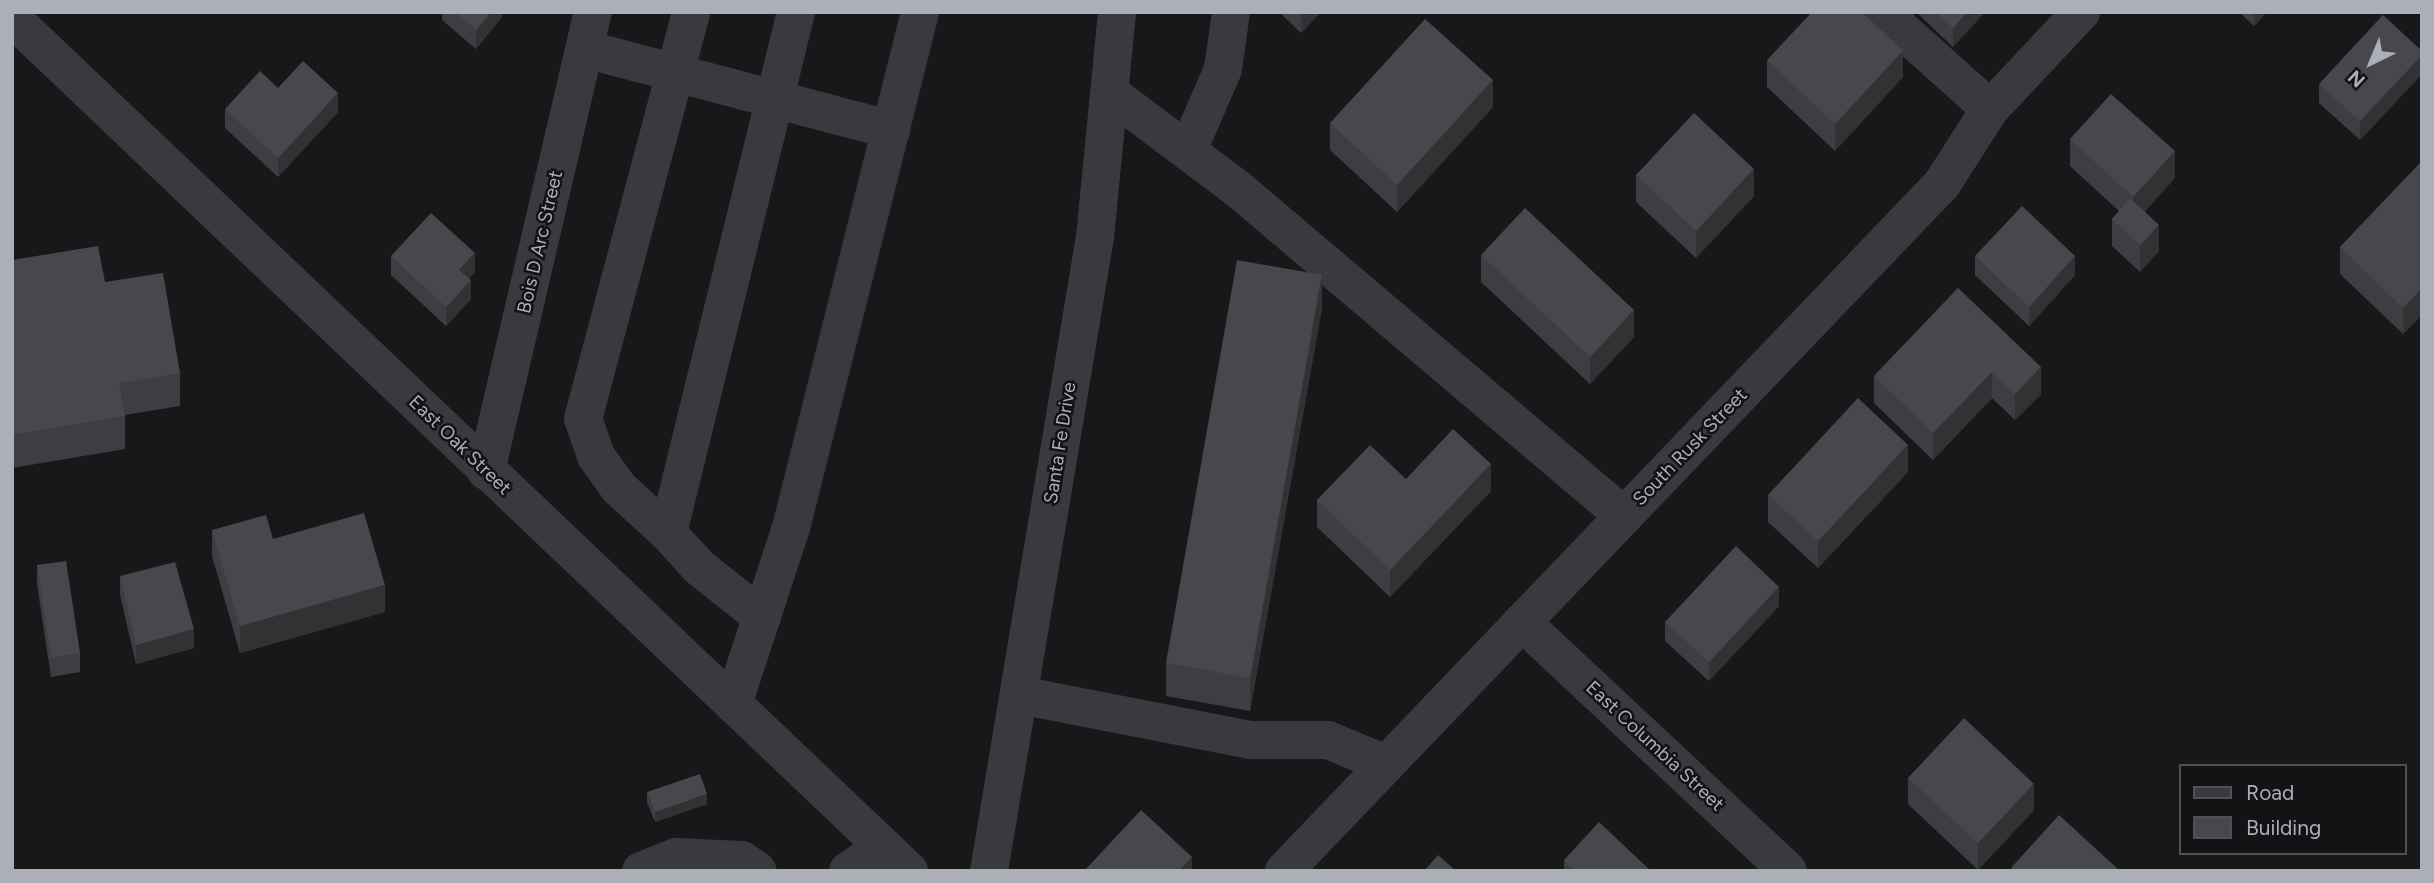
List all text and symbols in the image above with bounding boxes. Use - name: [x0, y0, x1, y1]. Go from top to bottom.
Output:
- north arrow: [2336, 28, 2406, 98]
- text: N: [2343, 65, 2370, 92]
- street label: Bois D Arc Street: [512, 168, 568, 316]
- street label: Santa Fe Drive: [1039, 381, 1081, 505]
- street label: South Rusk Street: [1628, 384, 1752, 510]
- street label: East Oak Street: [404, 391, 516, 499]
- street label: East Columbia Street: [1581, 676, 1729, 816]
- legend: [2178, 764, 2406, 855]
- text: Road: [2246, 780, 2294, 805]
- text: Building: [2246, 815, 2321, 840]

